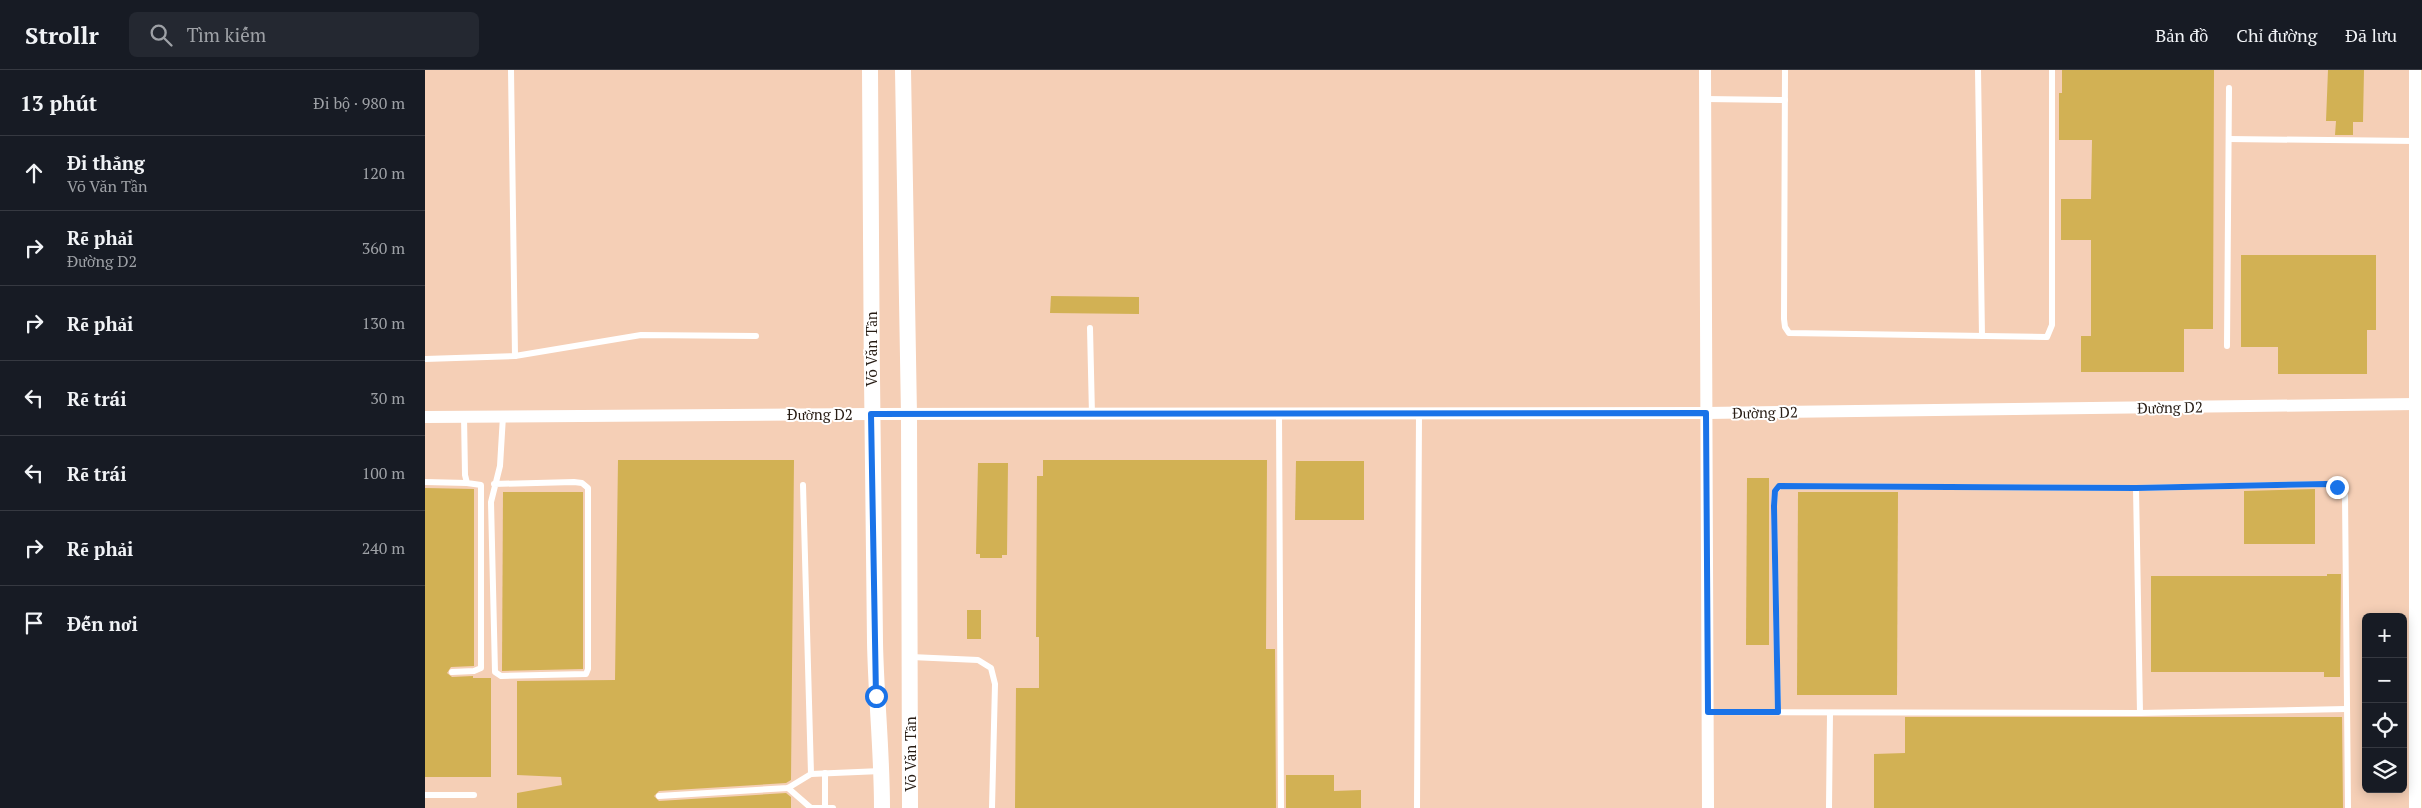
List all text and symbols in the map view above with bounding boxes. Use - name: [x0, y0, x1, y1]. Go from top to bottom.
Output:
- search box: [129, 12, 479, 57]
- text: Strollr: [25, 19, 99, 51]
- icon: search: [147, 21, 175, 49]
- text: Tìm kiếm: [187, 22, 266, 47]
- text: Bản đồ: [2155, 23, 2208, 47]
- text: Chỉ đường: [2236, 23, 2317, 47]
- text: Đã lưu: [2345, 23, 2397, 47]
- text: 13 phút: [20, 89, 97, 117]
- text: Đi bộ · 980 m: [313, 92, 405, 114]
- text: Đi thẳng: [67, 150, 145, 175]
- icon: ahead: [20, 159, 48, 187]
- text: 120 m: [362, 162, 405, 184]
- text: Võ Văn Tần: [67, 175, 147, 197]
- text: Rẽ phải: [67, 225, 133, 250]
- icon: right: [20, 234, 48, 262]
- text: 360 m: [362, 237, 405, 259]
- text: Đường D2: [67, 250, 137, 272]
- icon: right: [20, 309, 48, 337]
- text: Rẽ phải: [67, 311, 133, 336]
- street label: Võ Văn Tần: [861, 311, 881, 387]
- text: 130 m: [362, 312, 405, 334]
- icon: left: [20, 384, 48, 412]
- text: Rẽ trái: [67, 386, 126, 411]
- text: 30 m: [370, 387, 405, 409]
- street label: Đường D2: [2137, 396, 2203, 418]
- street label: Đường D2: [1732, 401, 1798, 423]
- street label: Đường D2: [787, 404, 853, 424]
- icon: left: [20, 459, 48, 487]
- text: Rẽ trái: [67, 461, 126, 486]
- text: 100 m: [362, 462, 405, 484]
- route end: [2326, 476, 2349, 499]
- icon: right: [20, 534, 48, 562]
- text: Rẽ phải: [67, 536, 133, 561]
- text: 240 m: [362, 537, 405, 559]
- icon: arrive: [20, 609, 48, 637]
- text: Đến nơi: [67, 611, 138, 636]
- map controls: [2362, 613, 2407, 793]
- button: +: [2362, 613, 2407, 658]
- button: −: [2362, 658, 2407, 703]
- route start: [865, 685, 888, 708]
- button: locate: [2362, 703, 2407, 748]
- street label: Võ Văn Tần: [900, 716, 920, 792]
- button: layers: [2362, 748, 2407, 793]

